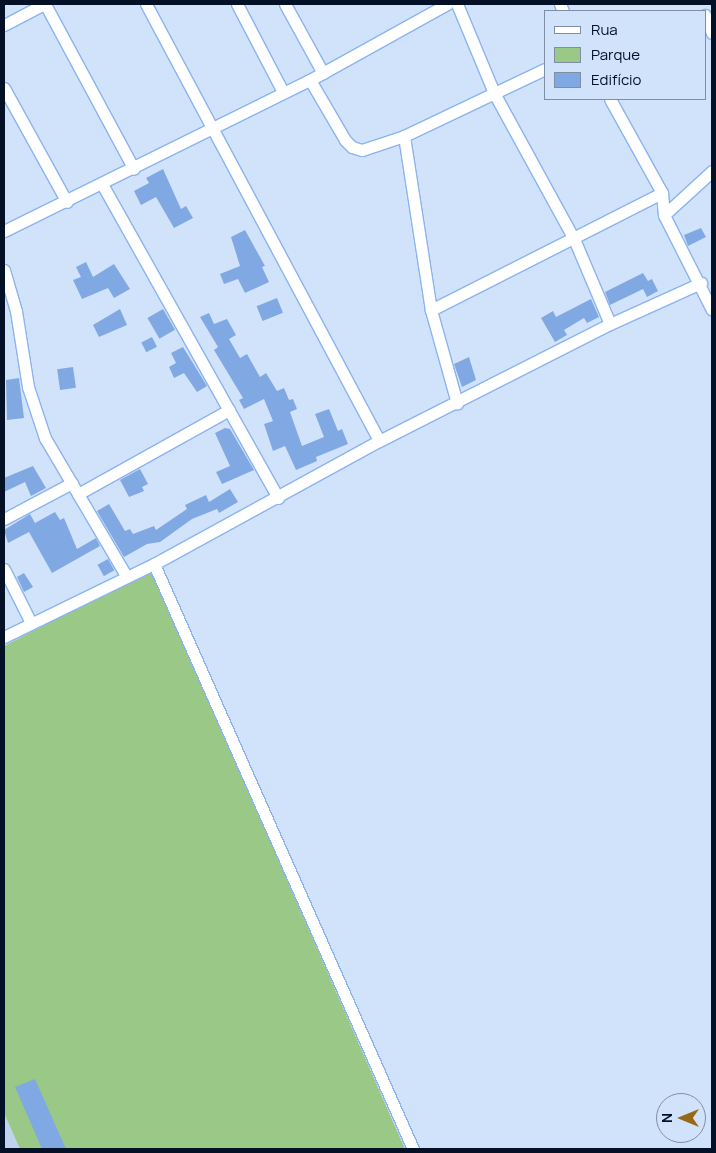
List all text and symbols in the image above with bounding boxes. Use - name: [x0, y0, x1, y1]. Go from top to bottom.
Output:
- legend: [544, 10, 706, 100]
- text: Rua: [591, 19, 618, 40]
- text: Parque: [591, 44, 640, 65]
- text: Edifício: [591, 69, 641, 90]
- north arrow: [656, 1093, 706, 1143]
- text: N: [657, 1113, 676, 1123]

